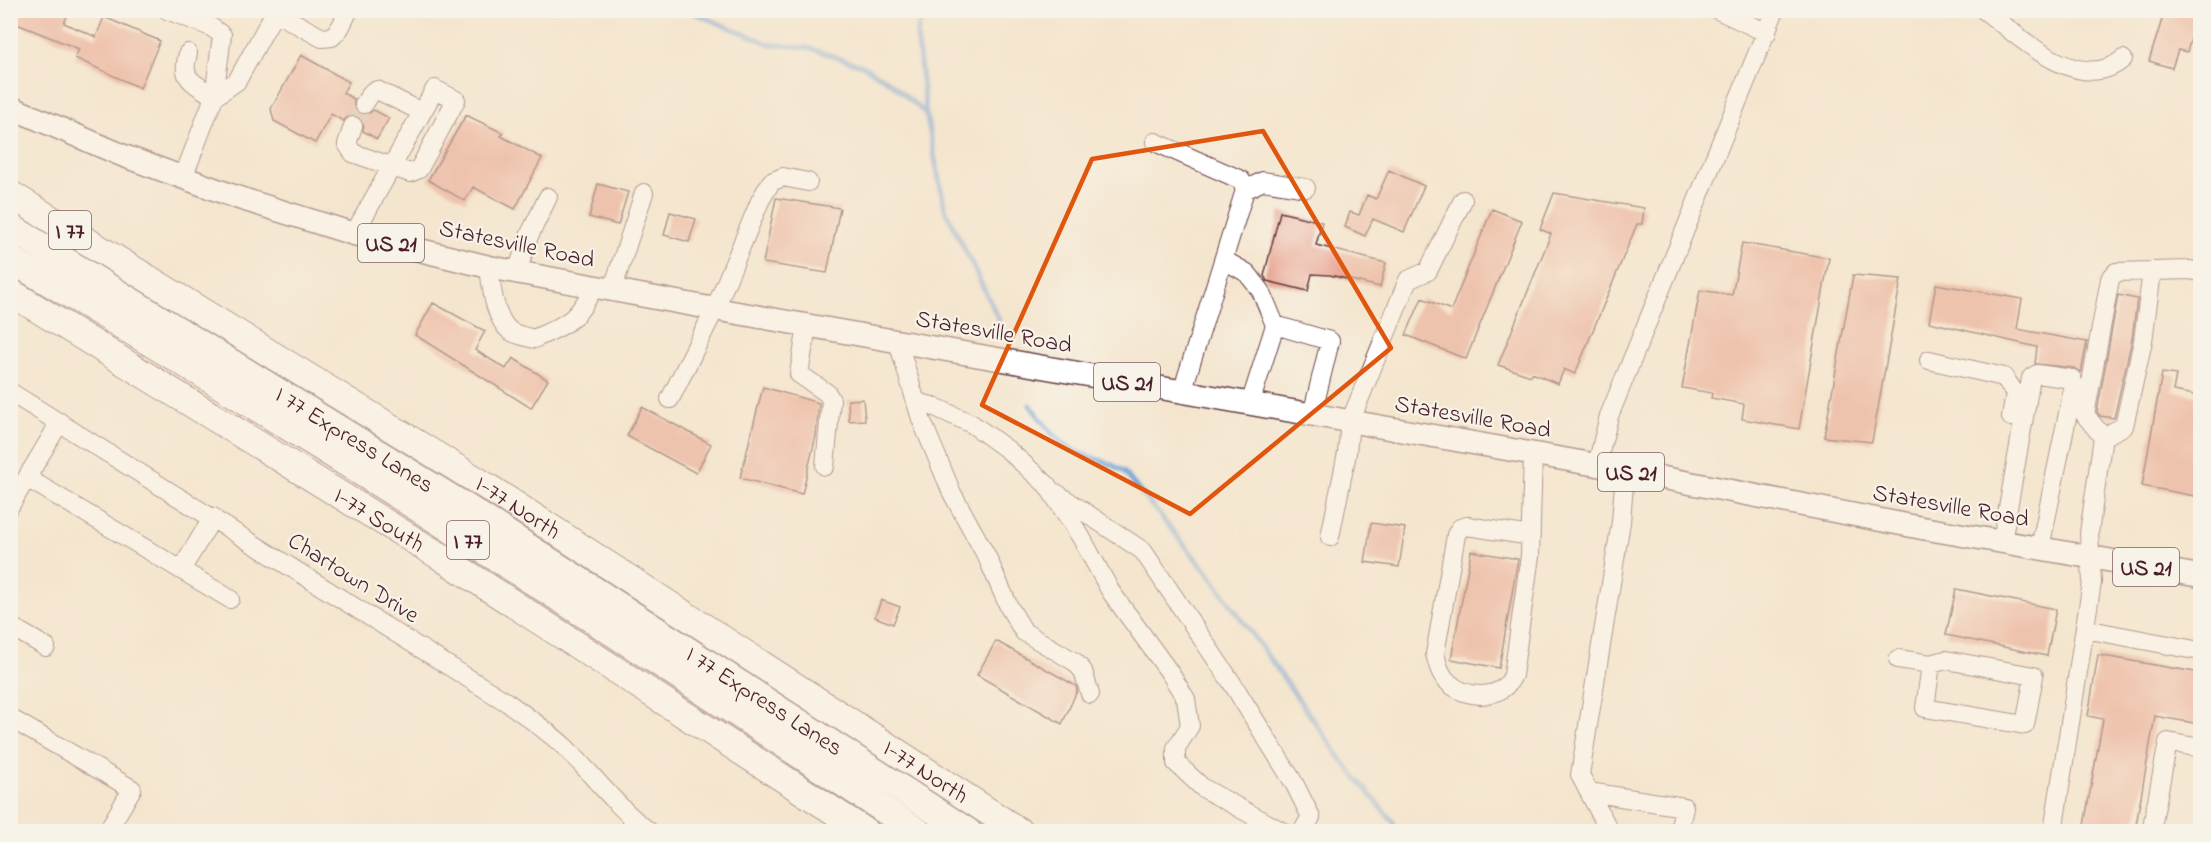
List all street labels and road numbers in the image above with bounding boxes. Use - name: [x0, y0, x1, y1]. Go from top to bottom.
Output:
- road number: I 77: [49, 211, 91, 249]
- street label: Statesville Road: [436, 212, 598, 279]
- road number: US 21: [358, 224, 424, 262]
- street label: Statesville Road: [913, 303, 1075, 365]
- road number: US 21: [1094, 363, 1160, 401]
- street label: I 77 Express Lanes: [267, 379, 440, 504]
- street label: Statesville Road: [1392, 388, 1554, 450]
- road number: US 21: [1598, 453, 1664, 491]
- street label: I-77 North: [467, 468, 567, 550]
- street label: Statesville Road: [1870, 477, 2032, 539]
- street label: I-77 South: [326, 480, 431, 563]
- road number: I 77: [447, 521, 489, 559]
- street label: Chartown Drive: [280, 525, 425, 634]
- road number: US 21: [2113, 548, 2179, 586]
- street label: I 77 Express Lanes: [678, 639, 849, 767]
- street label: I-77 North: [875, 733, 975, 814]

